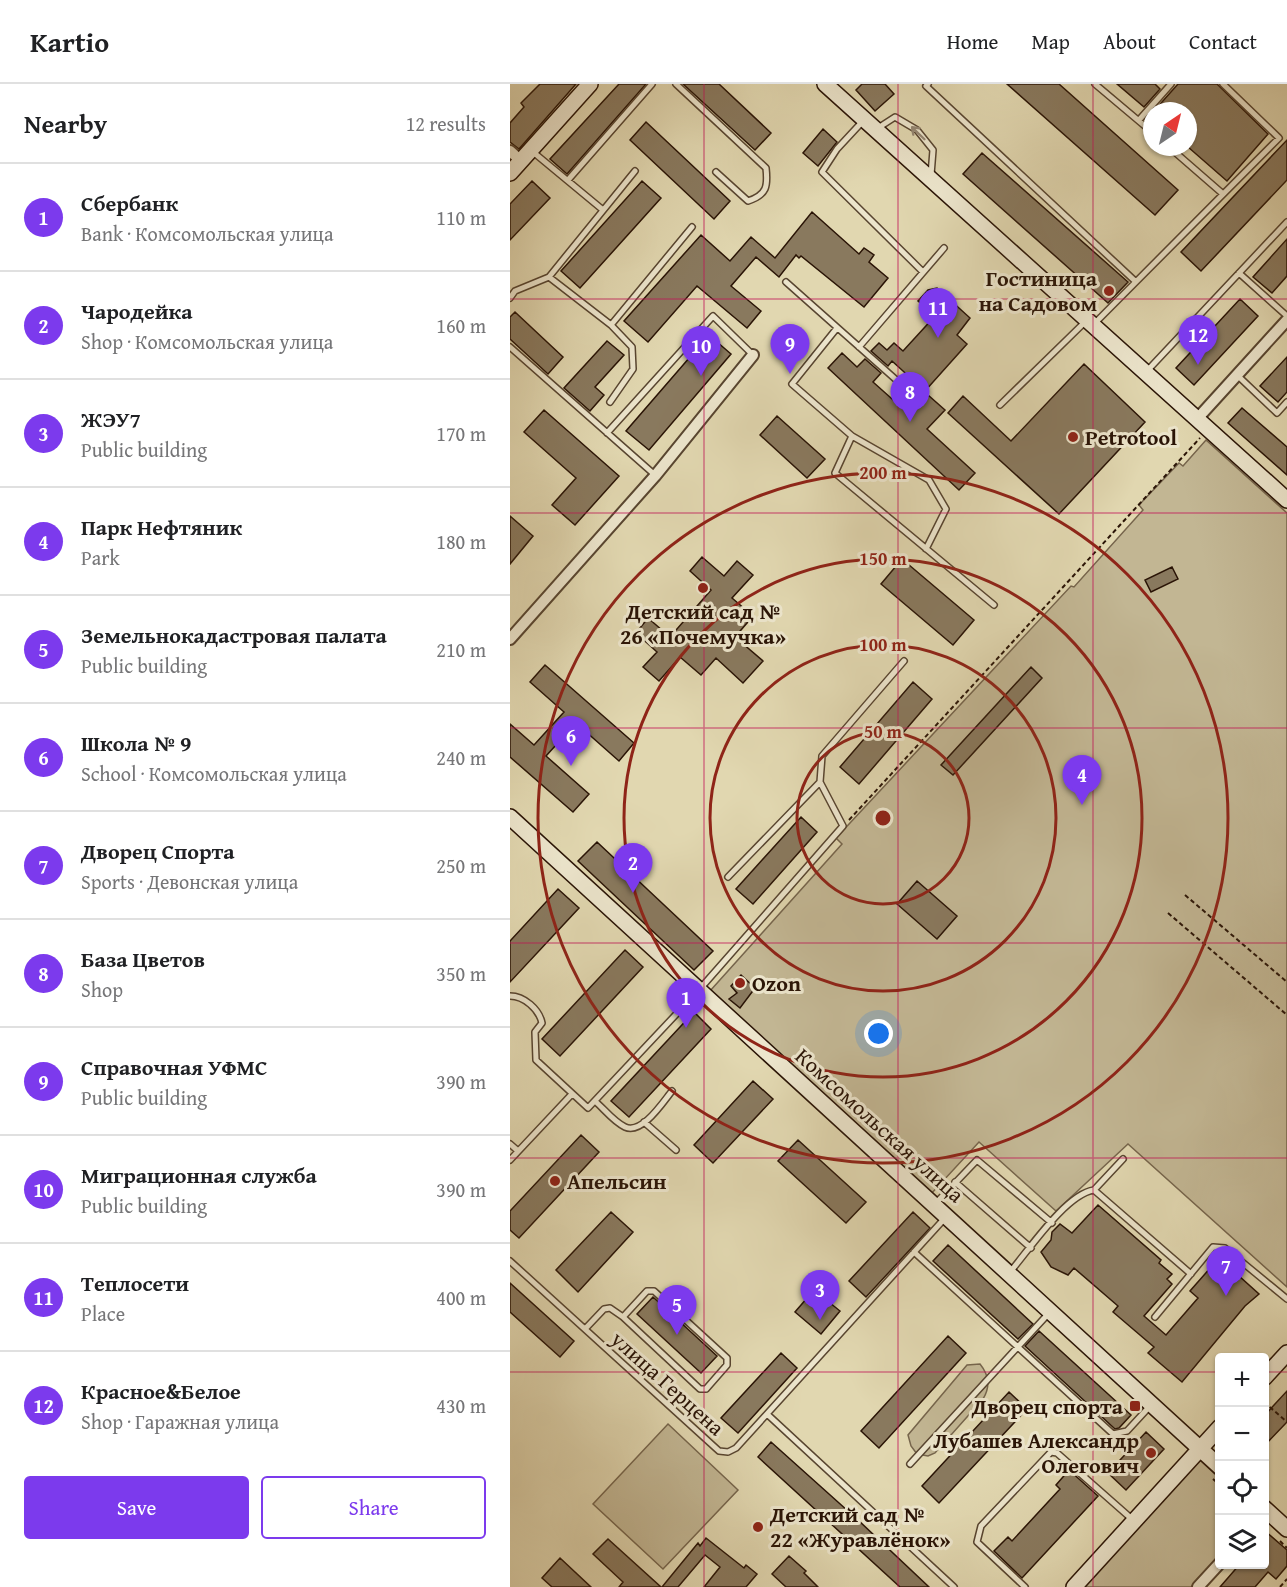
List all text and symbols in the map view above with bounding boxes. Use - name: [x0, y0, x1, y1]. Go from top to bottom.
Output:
- text: Kartio: [30, 21, 109, 62]
- text: Home: [947, 26, 998, 57]
- text: Map: [1031, 26, 1070, 57]
- text: About: [1103, 26, 1156, 57]
- text: Contact: [1189, 26, 1257, 57]
- north arrow: [1143, 102, 1197, 156]
- text: Nearby: [24, 104, 107, 143]
- text: 12 results: [406, 109, 486, 138]
- one-way arrow: [911, 126, 926, 141]
- text: Сбербанк: [81, 187, 178, 219]
- text: 1: [38, 203, 49, 232]
- text: 110 m: [436, 203, 486, 232]
- text: Bank · Комсомольская улица: [81, 219, 333, 248]
- place label: Гостиница на Садовом: [979, 262, 1098, 319]
- marker: Гостиница на Садовом: [1102, 284, 1116, 298]
- pin: 11: [918, 288, 958, 338]
- text: Чародейка: [81, 295, 192, 327]
- text: 2: [38, 311, 49, 340]
- text: 160 m: [436, 311, 486, 340]
- pin: 12: [1178, 316, 1218, 365]
- pin: 9: [770, 324, 810, 374]
- pin: 10: [682, 326, 720, 376]
- text: Shop · Комсомольская улица: [81, 327, 333, 356]
- pin: 8: [890, 372, 930, 422]
- text: ЖЭУ7: [81, 403, 141, 435]
- text: 3: [38, 419, 49, 448]
- text: 170 m: [436, 419, 486, 448]
- place label: Petrotool: [1085, 421, 1177, 453]
- marker: Petrotool: [1066, 430, 1080, 444]
- text: Public building: [81, 435, 207, 464]
- text: 200 m: [859, 459, 907, 486]
- text: Парк Нефтяник: [81, 511, 242, 543]
- text: 4: [38, 527, 49, 556]
- text: 180 m: [436, 527, 486, 556]
- text: Park: [81, 543, 120, 572]
- text: 150 m: [859, 545, 907, 572]
- marker: Детский сад № 26 «Почемучка»: [696, 581, 710, 595]
- place label: Детский сад № 26 «Почемучка»: [620, 595, 786, 652]
- text: Земельнокадастровая палата: [81, 619, 387, 651]
- text: 100 m: [859, 631, 907, 658]
- text: 5: [38, 635, 49, 664]
- text: 210 m: [436, 635, 486, 664]
- text: Public building: [81, 651, 207, 680]
- pin: 6: [552, 716, 590, 766]
- text: 50 m: [864, 718, 903, 745]
- text: Школа № 9: [81, 727, 191, 759]
- text: 6: [38, 743, 49, 772]
- text: 240 m: [436, 743, 486, 772]
- pin: 4: [1062, 756, 1102, 805]
- text: School · Комсомольская улица: [81, 759, 347, 788]
- centre of rings: [873, 808, 893, 828]
- text: Дворец Спорта: [81, 835, 234, 867]
- pin: 2: [614, 844, 652, 893]
- text: 7: [38, 851, 49, 880]
- text: 250 m: [436, 851, 486, 880]
- text: Sports · Девонская улица: [81, 867, 298, 896]
- text: База Цветов: [81, 943, 205, 975]
- text: 8: [38, 959, 49, 988]
- text: 350 m: [436, 959, 486, 988]
- place label: Ozon: [752, 967, 801, 999]
- text: Shop: [81, 975, 123, 1004]
- marker: Ozon: [733, 976, 747, 990]
- pin: 1: [666, 978, 705, 1028]
- your location: [864, 1019, 893, 1048]
- street label: Комсомольская улица: [788, 1040, 972, 1210]
- text: Справочная УФМС: [81, 1051, 268, 1083]
- text: 9: [38, 1067, 49, 1096]
- text: 390 m: [436, 1067, 486, 1096]
- text: Public building: [81, 1083, 207, 1112]
- text: Миграционная служба: [81, 1159, 317, 1191]
- place label: Апельсин: [567, 1165, 667, 1197]
- marker: Апельсин: [548, 1174, 562, 1188]
- text: 10: [33, 1175, 54, 1204]
- text: 390 m: [436, 1175, 486, 1204]
- text: Public building: [81, 1191, 207, 1220]
- pin: 7: [1206, 1246, 1246, 1296]
- text: Теплосети: [81, 1267, 189, 1299]
- pin: 3: [800, 1270, 840, 1320]
- text: 11: [33, 1283, 54, 1312]
- text: 400 m: [436, 1283, 486, 1312]
- pin: 5: [658, 1286, 696, 1335]
- text: Place: [81, 1299, 125, 1328]
- street label: улица Герцена: [603, 1323, 732, 1443]
- map controls: [1215, 1353, 1269, 1569]
- button: +: [1215, 1353, 1269, 1407]
- text: Красное&Белое: [81, 1375, 241, 1407]
- place label: Дворец спорта: [971, 1390, 1124, 1422]
- text: 12: [33, 1391, 54, 1420]
- text: 430 m: [436, 1391, 486, 1420]
- marker: Дворец спорта: [1128, 1399, 1142, 1413]
- text: Shop · Гаражная улица: [81, 1407, 279, 1436]
- button: −: [1215, 1407, 1269, 1461]
- place label: Лубашев Александр Олегович: [933, 1424, 1139, 1481]
- marker: Лубашев Александр Олегович: [1144, 1446, 1158, 1460]
- button: locate: [1215, 1461, 1269, 1515]
- button: Save: [24, 1476, 249, 1539]
- button: Share: [261, 1476, 486, 1539]
- place label: Детский сад № 22 «Журавлёнок»: [769, 1498, 951, 1555]
- button: layers: [1215, 1515, 1269, 1569]
- marker: Детский сад № 22 «Журавлёнок»: [751, 1520, 765, 1534]

